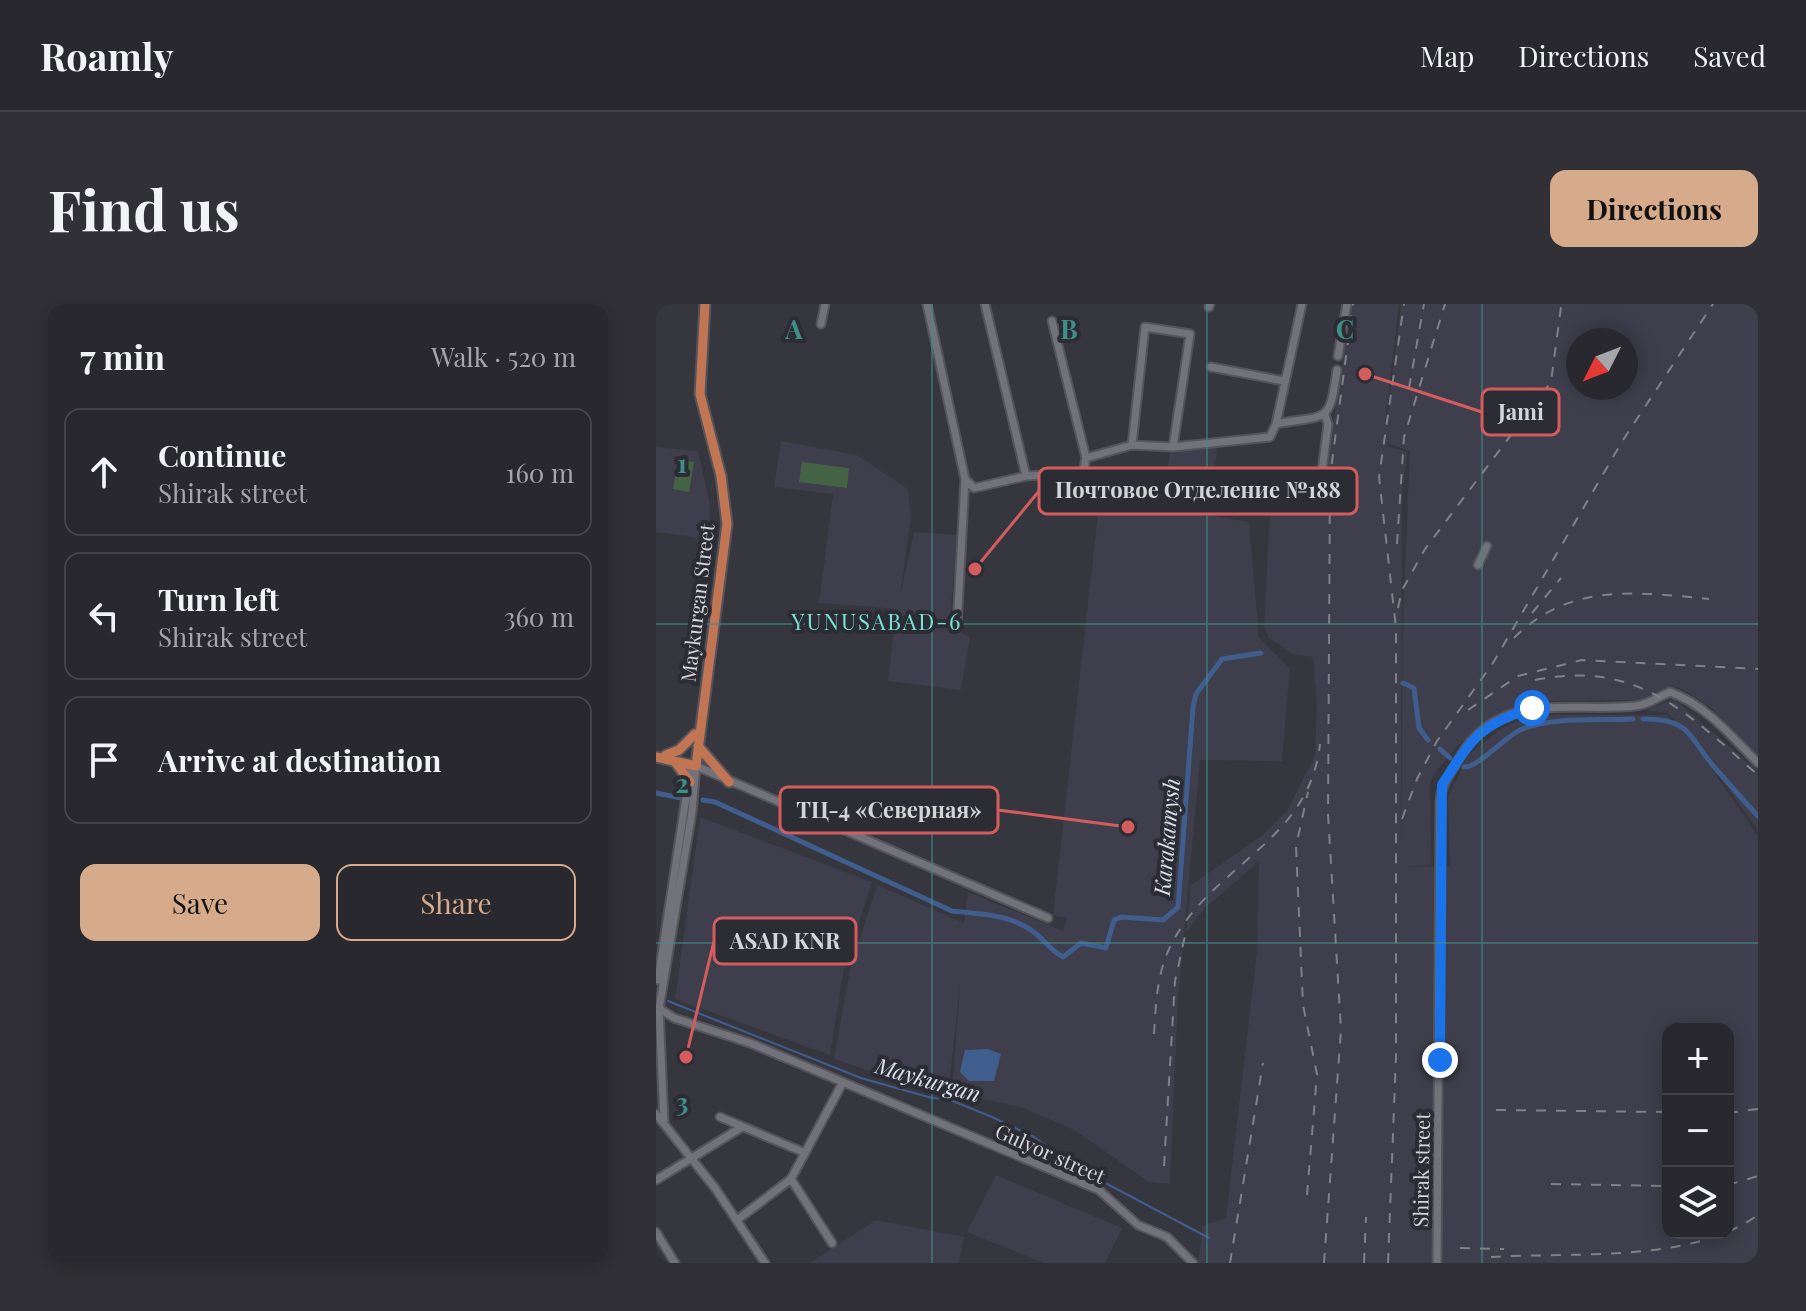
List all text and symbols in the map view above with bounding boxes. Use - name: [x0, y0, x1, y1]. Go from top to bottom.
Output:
- text: Roamly: [40, 30, 173, 81]
- text: Map: [1420, 37, 1474, 74]
- text: Directions: [1518, 37, 1649, 74]
- text: Saved: [1693, 37, 1766, 74]
- button: Directions: [1550, 170, 1758, 247]
- text: Find us: [48, 171, 240, 246]
- text: A: [784, 311, 803, 346]
- text: B: [1060, 311, 1078, 346]
- text: C: [1336, 311, 1354, 346]
- north arrow: [1566, 328, 1638, 400]
- text: 7 min: [80, 333, 165, 379]
- text: Walk · 520 m: [431, 339, 576, 374]
- callout: Jami: [1482, 389, 1559, 435]
- text: Jami: [1497, 396, 1544, 426]
- text: Continue: [158, 435, 286, 475]
- text: 1: [677, 445, 687, 480]
- icon: ahead: [82, 450, 126, 494]
- text: 160 m: [506, 455, 574, 490]
- callout: Почтовое Отделение №188: [1039, 468, 1357, 514]
- text: Почтовое Отделение №188: [1055, 474, 1341, 504]
- text: Shirak street: [158, 475, 307, 510]
- street label: Maykurgan Street: [673, 521, 720, 683]
- text: Turn left: [158, 579, 279, 619]
- icon: left: [82, 594, 126, 638]
- text: 360 m: [504, 599, 574, 634]
- district label: YUNUSABAD-6: [791, 606, 962, 636]
- text: Shirak street: [158, 619, 307, 654]
- route start: [1514, 690, 1550, 726]
- icon: arrive: [82, 738, 126, 782]
- text: Arrive at destination: [158, 740, 441, 780]
- text: 2: [675, 765, 689, 800]
- water label: Karakamysh: [1146, 777, 1186, 898]
- callout: ТЦ-4 «Северная»: [780, 787, 998, 833]
- text: ТЦ-4 «Северная»: [796, 794, 982, 824]
- button: Save: [80, 864, 320, 941]
- button: Share: [336, 864, 576, 941]
- callout: ASAD KNR: [714, 918, 856, 964]
- text: ASAD KNR: [729, 925, 841, 955]
- map controls: [1662, 1023, 1734, 1239]
- button: +: [1662, 1023, 1734, 1095]
- route end: [1422, 1042, 1458, 1078]
- water label: Maykurgan: [871, 1049, 984, 1108]
- text: 3: [676, 1084, 688, 1119]
- button: −: [1662, 1095, 1734, 1167]
- street label: Shirak street: [1406, 1111, 1435, 1228]
- street label: Gulyor street: [991, 1116, 1111, 1189]
- button: layers: [1662, 1167, 1734, 1239]

